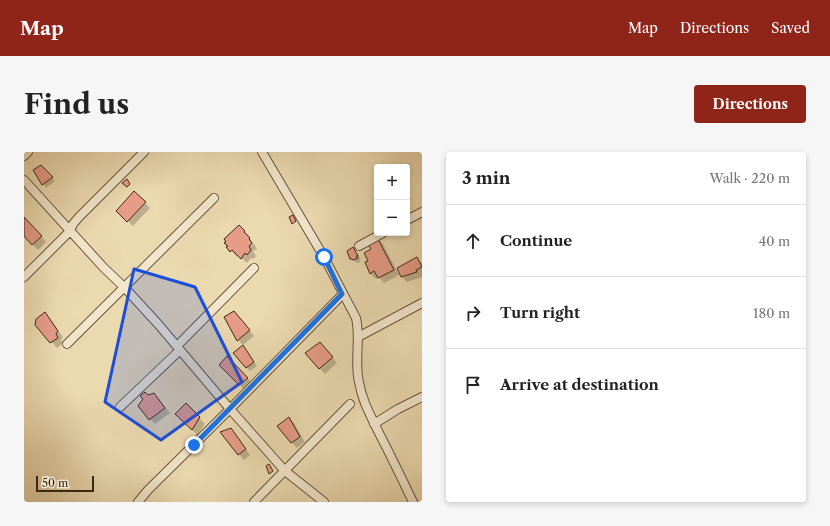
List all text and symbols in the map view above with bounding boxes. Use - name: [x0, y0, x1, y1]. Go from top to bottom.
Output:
- text: Map: [20, 17, 64, 40]
- text: Map: [628, 19, 658, 37]
- text: Directions: [680, 19, 749, 37]
- text: Saved: [771, 19, 810, 37]
- button: Directions: [694, 85, 806, 123]
- text: Find us: [24, 87, 129, 121]
- map controls: [374, 164, 410, 236]
- button: +: [374, 164, 410, 200]
- text: 3 min: [462, 168, 511, 188]
- text: Walk · 220 m: [710, 170, 790, 186]
- button: −: [374, 200, 410, 236]
- icon: ahead: [462, 230, 484, 252]
- text: Continue: [500, 231, 572, 250]
- text: 40 m: [759, 233, 790, 249]
- route start: [315, 248, 333, 266]
- icon: right: [462, 302, 484, 324]
- text: Turn right: [500, 303, 580, 322]
- text: 180 m: [753, 305, 790, 321]
- icon: arrive: [462, 374, 484, 396]
- text: Arrive at destination: [500, 375, 659, 394]
- route end: [185, 436, 203, 454]
- scale bar: [36, 474, 94, 493]
- text: 50 m: [42, 476, 68, 490]

